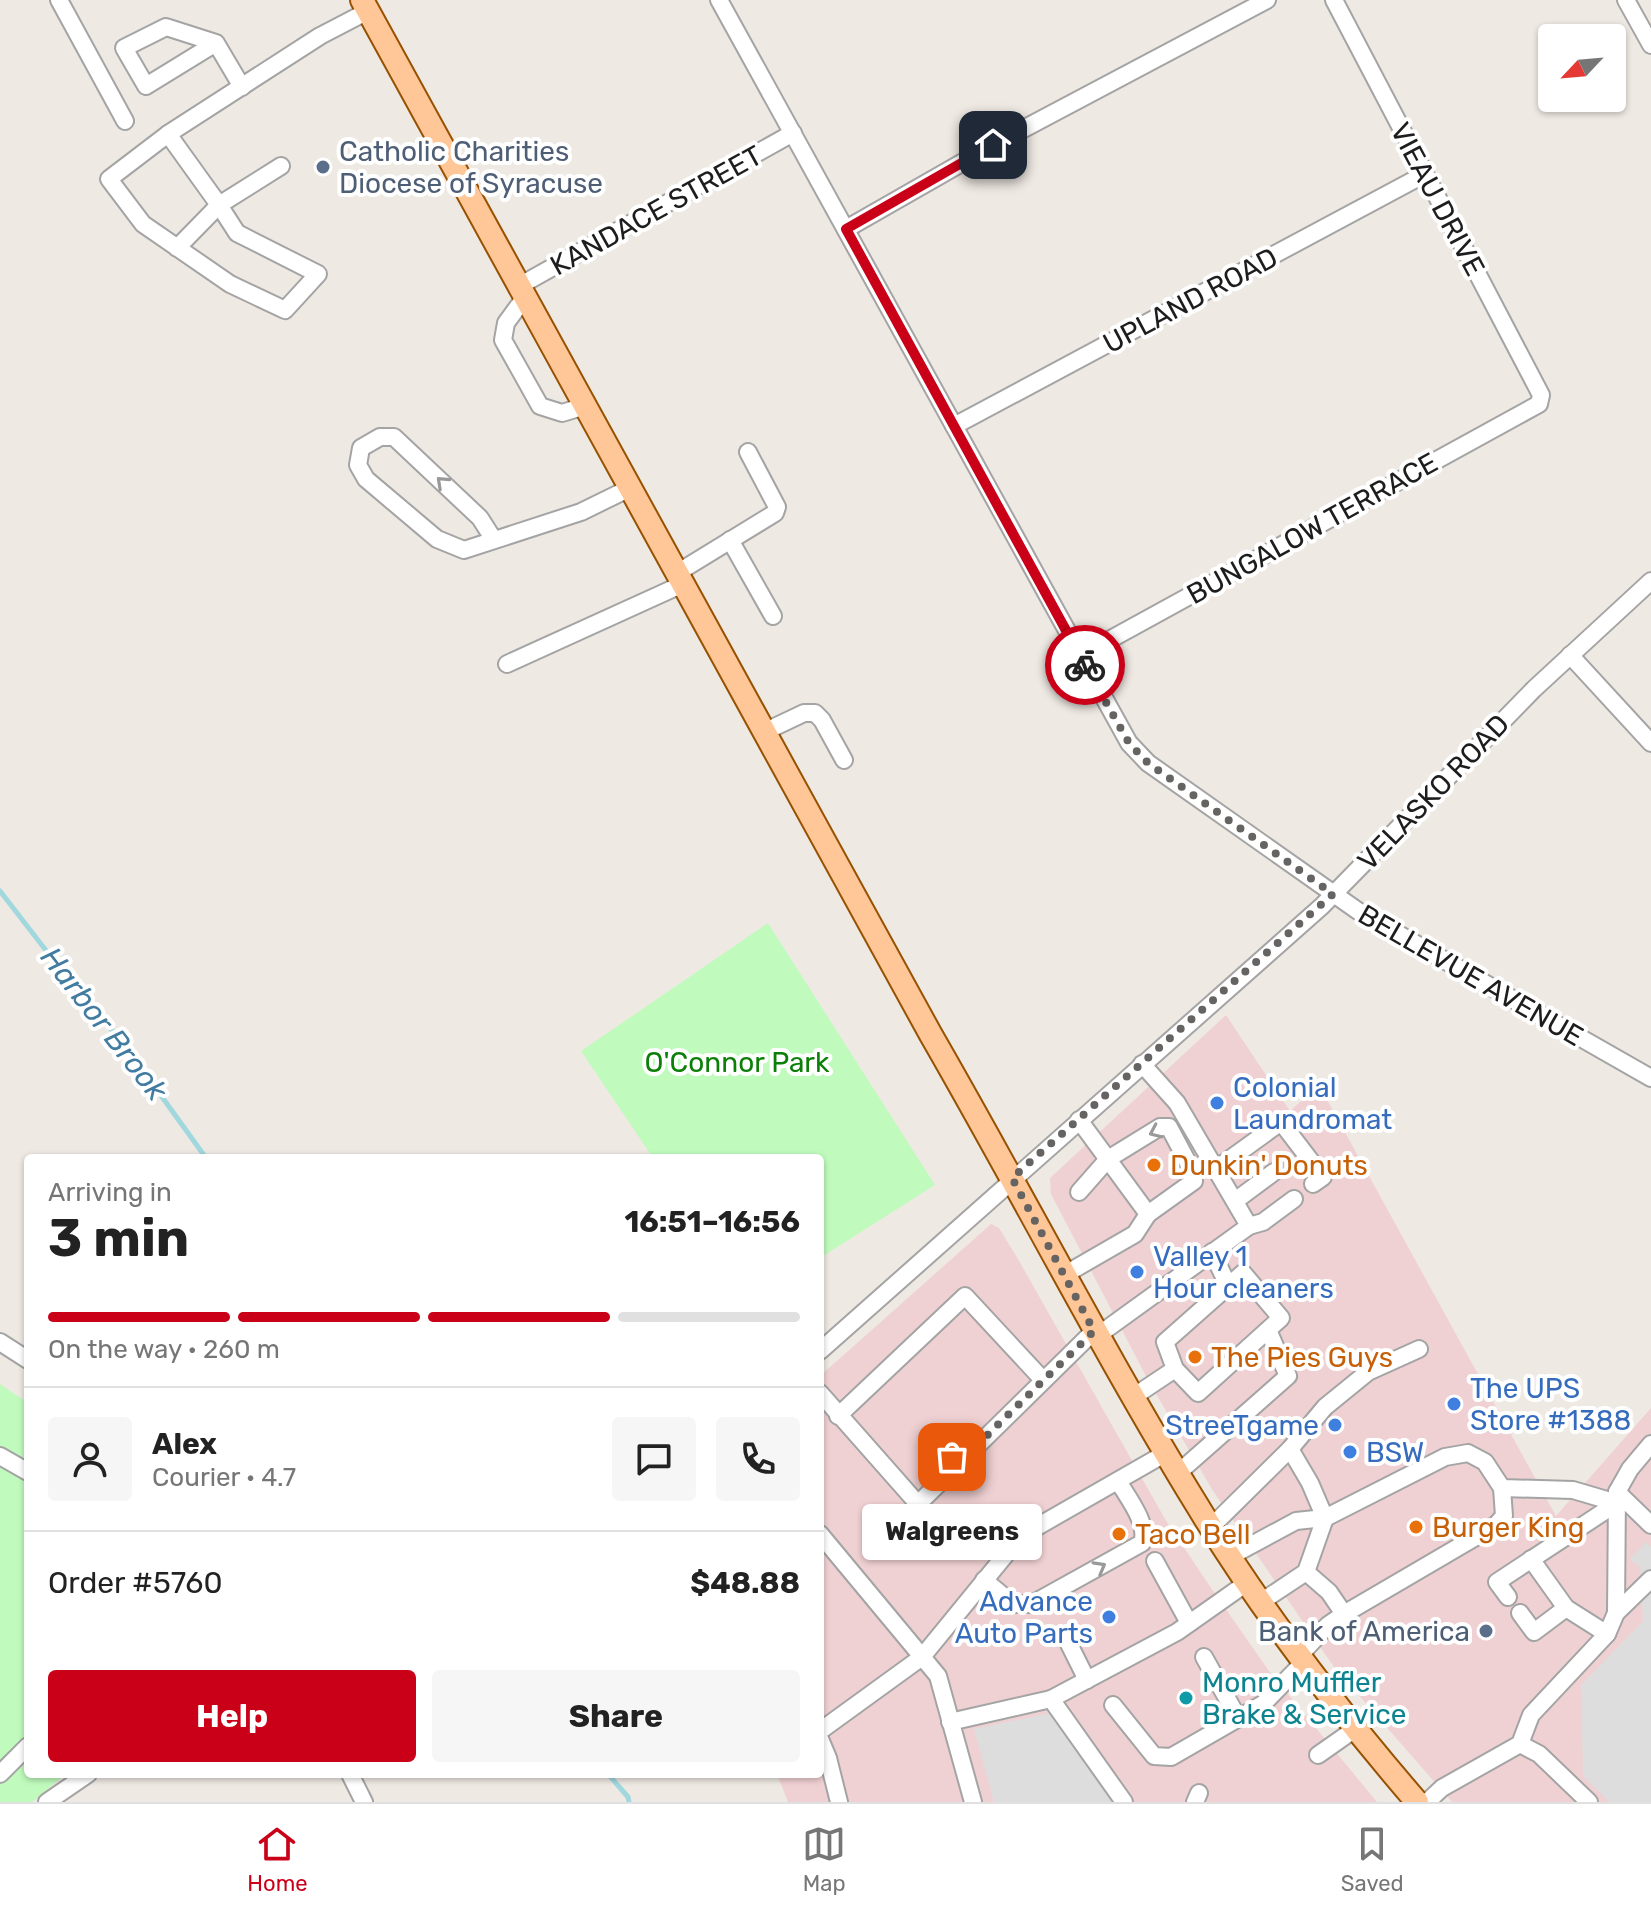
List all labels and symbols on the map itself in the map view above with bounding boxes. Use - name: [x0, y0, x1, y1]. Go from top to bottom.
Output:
- north arrow: [1538, 24, 1626, 112]
- pin: [959, 111, 1027, 179]
- street label: VIEAU DRIVE: [1383, 117, 1492, 281]
- place label: Catholic Charities Diocese of Syracuse: [339, 135, 603, 200]
- street label: KANDACE STREET: [545, 139, 768, 282]
- marker: Catholic Charities Diocese of Syracuse: [314, 158, 332, 176]
- street label: UPLAND ROAD: [1097, 241, 1283, 360]
- street label: BUNGALOW TERRACE: [1181, 446, 1443, 611]
- one-way arrow: [437, 477, 451, 492]
- courier: [1045, 625, 1125, 705]
- street label: VELASKO ROAD: [1351, 708, 1516, 877]
- street label: BELLEVUE AVENUE: [1353, 898, 1589, 1053]
- water label: Harbor Brook: [33, 940, 175, 1108]
- park label: O'Connor Park: [645, 1046, 830, 1079]
- place label: Colonial Laundromat: [1233, 1071, 1392, 1136]
- marker: Colonial Laundromat: [1208, 1094, 1226, 1112]
- one-way arrow: [1148, 1123, 1163, 1139]
- place label: Dunkin' Donuts: [1170, 1149, 1368, 1182]
- marker: Dunkin' Donuts: [1145, 1156, 1163, 1174]
- place label: Valley 1 Hour cleaners: [1153, 1240, 1334, 1305]
- marker: Valley 1 Hour cleaners: [1128, 1263, 1146, 1281]
- place label: The Pies Guys: [1211, 1341, 1393, 1374]
- marker: The Pies Guys: [1186, 1348, 1204, 1366]
- place label: The UPS Store #1388: [1470, 1372, 1631, 1437]
- marker: The UPS Store #1388: [1445, 1395, 1463, 1413]
- place label: StreeTgame: [1165, 1409, 1319, 1442]
- marker: StreeTgame: [1326, 1416, 1344, 1434]
- pin: [918, 1423, 986, 1491]
- place label: BSW: [1366, 1436, 1424, 1469]
- marker: BSW: [1341, 1443, 1359, 1461]
- callout: Walgreens: [862, 1505, 1042, 1561]
- place label: Burger King: [1432, 1511, 1584, 1544]
- place label: Taco Bell: [1135, 1518, 1250, 1551]
- marker: Burger King: [1407, 1518, 1425, 1536]
- marker: Taco Bell: [1110, 1525, 1128, 1543]
- one-way arrow: [1092, 1561, 1106, 1577]
- place label: Advance Auto Parts: [955, 1585, 1093, 1650]
- marker: Advance Auto Parts: [1100, 1608, 1118, 1626]
- place label: Bank of America: [1258, 1615, 1470, 1648]
- marker: Bank of America: [1477, 1622, 1495, 1640]
- place label: Monro Muffler Brake & Service: [1202, 1666, 1406, 1731]
- marker: Monro Muffler Brake & Service: [1177, 1689, 1195, 1707]

